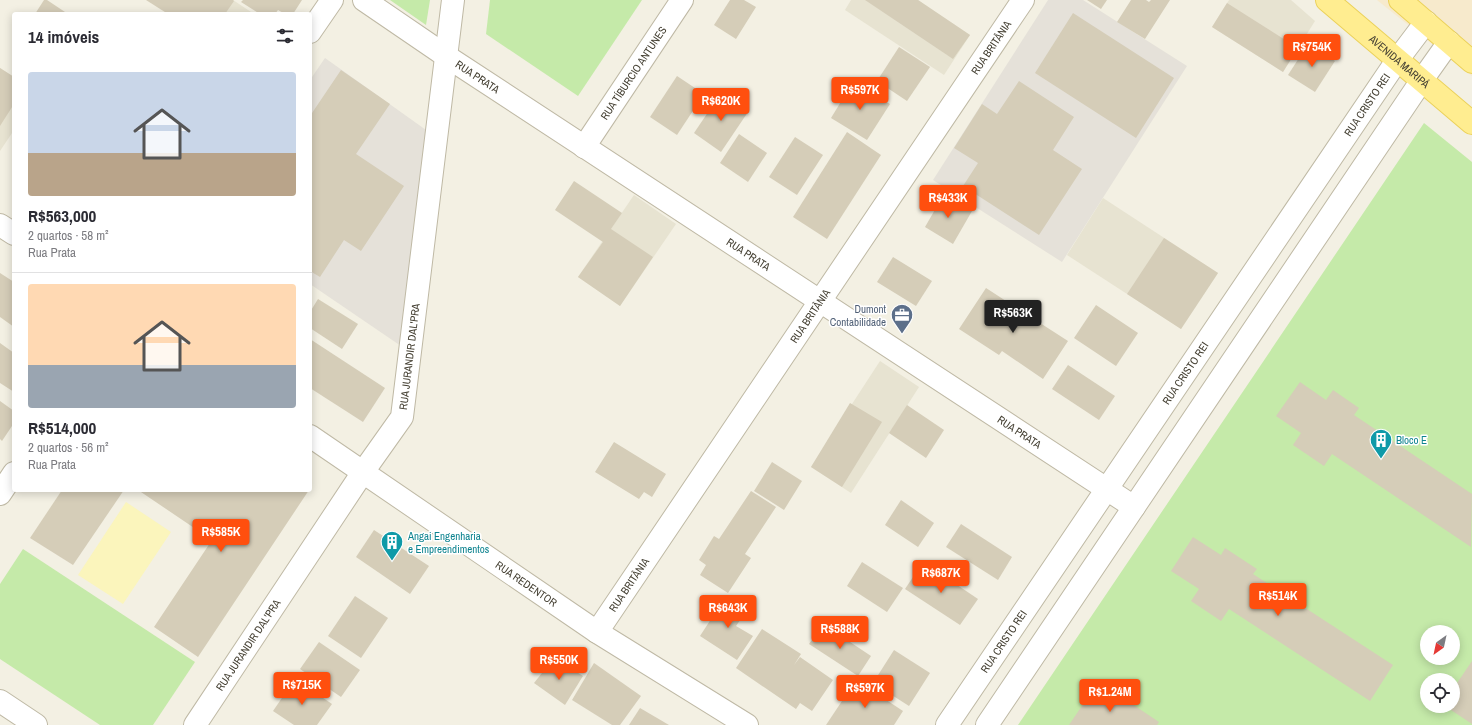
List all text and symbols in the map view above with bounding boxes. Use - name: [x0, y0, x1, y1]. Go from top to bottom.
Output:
- street label: RUA BRITÂNIA: [968, 17, 1015, 77]
- street label: RUA TÍBURCIO ANTUNES: [597, 24, 669, 122]
- text: 14 imóveis: [28, 25, 99, 48]
- icon: filters: [274, 25, 296, 47]
- street label: AVENIDA MARIPÁ: [1366, 31, 1433, 92]
- pin: R$754K: [1279, 34, 1345, 68]
- text: R$754K: [1292, 38, 1332, 55]
- street label: RUA PRATA: [453, 57, 503, 97]
- street label: RUA CRISTO REI: [1341, 71, 1393, 139]
- pin: R$597K: [827, 77, 893, 111]
- text: R$597K: [840, 81, 880, 98]
- pin: R$620K: [688, 88, 754, 122]
- text: R$620K: [701, 92, 741, 109]
- icon: home: [126, 98, 198, 170]
- pin: R$433K: [915, 185, 981, 219]
- text: R$433K: [928, 189, 968, 206]
- text: R$563,000: [28, 204, 96, 227]
- text: 2 quartos · 58 m²: [28, 227, 109, 244]
- street label: RUA PRATA: [724, 235, 774, 274]
- text: Rua Prata: [28, 244, 76, 261]
- street label: RUA BRITÂNIA: [787, 286, 834, 346]
- pin: R$563K: [980, 300, 1046, 334]
- street label: RUA JURANDIR DAL'PRA: [396, 302, 423, 411]
- place label: Dumont Contabilidade: [830, 302, 886, 329]
- office icon: Dumont Contabilidade: [889, 302, 915, 335]
- text: R$563K: [993, 304, 1033, 321]
- icon: home: [126, 310, 198, 382]
- street label: RUA CRISTO REI: [1159, 339, 1211, 407]
- street label: RUA PRATA: [995, 412, 1045, 452]
- text: R$514,000: [28, 416, 96, 439]
- building icon: Bloco E: [1368, 427, 1394, 460]
- place label: Bloco E: [1396, 433, 1427, 447]
- text: 2 quartos · 56 m²: [28, 439, 109, 456]
- text: Rua Prata: [28, 456, 76, 473]
- pin: R$585K: [188, 519, 254, 553]
- text: R$585K: [201, 523, 241, 540]
- building icon: Angai Engenharia e Empreendimentos: [379, 529, 405, 562]
- place label: Angai Engenharia e Empreendimentos: [407, 529, 490, 556]
- street label: RUA BRITÂNIA: [606, 554, 653, 614]
- street label: RUA REDENTOR: [493, 558, 560, 610]
- pin: R$687K: [908, 560, 974, 594]
- text: R$687K: [921, 564, 961, 581]
- pin: R$514K: [1245, 583, 1311, 617]
- text: R$514K: [1258, 587, 1298, 604]
- pin: R$643K: [695, 595, 761, 629]
- street label: RUA JURANDIR DAL'PRA: [213, 596, 284, 694]
- text: R$643K: [708, 599, 748, 616]
- street label: RUA CRISTO REI: [977, 607, 1030, 675]
- pin: R$588K: [807, 616, 873, 650]
- text: R$588K: [820, 620, 860, 637]
- north arrow: [1420, 625, 1460, 665]
- map controls: [1420, 625, 1460, 713]
- pin: R$550K: [526, 647, 592, 681]
- text: R$550K: [539, 651, 579, 668]
- pin: R$715K: [269, 672, 335, 706]
- button: locate: [1420, 673, 1460, 713]
- pin: R$597K: [832, 675, 898, 709]
- text: R$715K: [282, 676, 322, 693]
- text: R$597K: [845, 679, 885, 696]
- pin: R$1.24M: [1073, 679, 1147, 713]
- text: R$1.24M: [1088, 683, 1132, 700]

